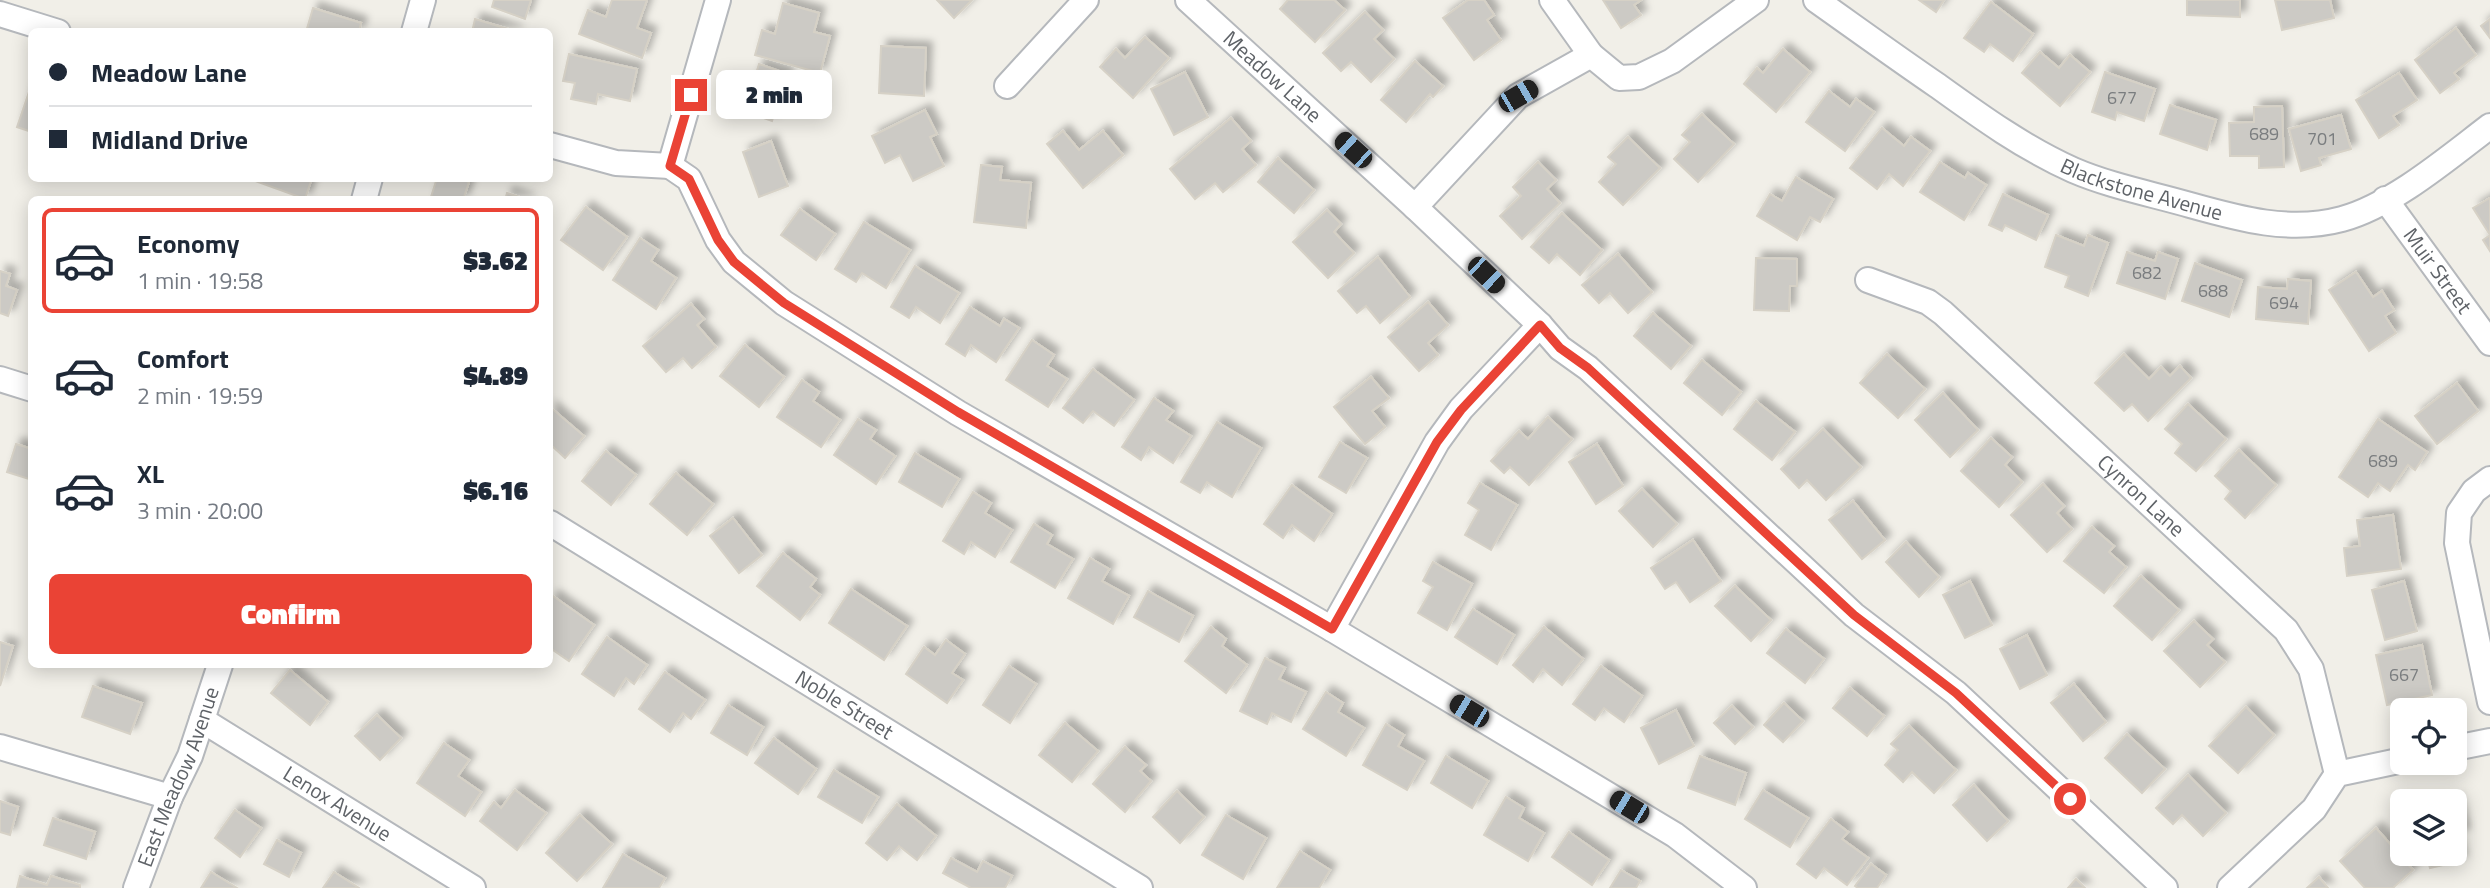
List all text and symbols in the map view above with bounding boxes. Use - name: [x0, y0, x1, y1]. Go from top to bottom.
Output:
- street label: Meadow Lane: [1216, 23, 1329, 130]
- text: Meadow Lane: [91, 53, 247, 92]
- callout: 2 min: [716, 70, 831, 119]
- car: [1495, 76, 1542, 116]
- text: 2 min: [745, 77, 803, 112]
- route end: [675, 79, 707, 111]
- house number: 677: [2107, 84, 2137, 111]
- text: Midland Drive: [91, 120, 248, 159]
- house number: 689: [2249, 120, 2279, 147]
- house number: 701: [2307, 125, 2337, 152]
- car: [1331, 128, 1376, 172]
- street label: Blackstone Avenue: [2055, 149, 2226, 228]
- street label: Muir Street: [2396, 221, 2481, 320]
- text: Economy: [137, 224, 239, 263]
- icon: car: [53, 229, 116, 292]
- text: $3.62: [463, 241, 528, 280]
- car: [1464, 253, 1509, 297]
- house number: 682: [2132, 259, 2162, 286]
- text: 1 min · 19:58: [137, 263, 263, 298]
- house number: 688: [2198, 277, 2228, 304]
- house number: 694: [2269, 289, 2299, 316]
- text: Comfort: [137, 339, 229, 378]
- icon: car: [53, 344, 116, 407]
- text: $4.89: [463, 356, 528, 395]
- text: 2 min · 19:59: [137, 378, 263, 413]
- street label: Cynron Lane: [2091, 446, 2193, 544]
- house number: 689: [2368, 447, 2398, 474]
- text: XL: [137, 454, 164, 493]
- icon: car: [53, 459, 116, 522]
- text: $6.16: [463, 471, 528, 510]
- text: 3 min · 20:00: [137, 493, 263, 528]
- button: Confirm: [49, 574, 532, 654]
- house number: 667: [2389, 661, 2419, 688]
- street label: Noble Street: [789, 662, 901, 747]
- street label: East Meadow Avenue: [128, 683, 227, 871]
- car: [1446, 691, 1493, 731]
- map controls: [2390, 698, 2467, 866]
- button: locate: [2390, 698, 2467, 775]
- street label: Lenox Avenue: [277, 757, 398, 849]
- route start: [2054, 783, 2086, 815]
- car: [1606, 787, 1653, 827]
- button: layers: [2390, 789, 2467, 866]

